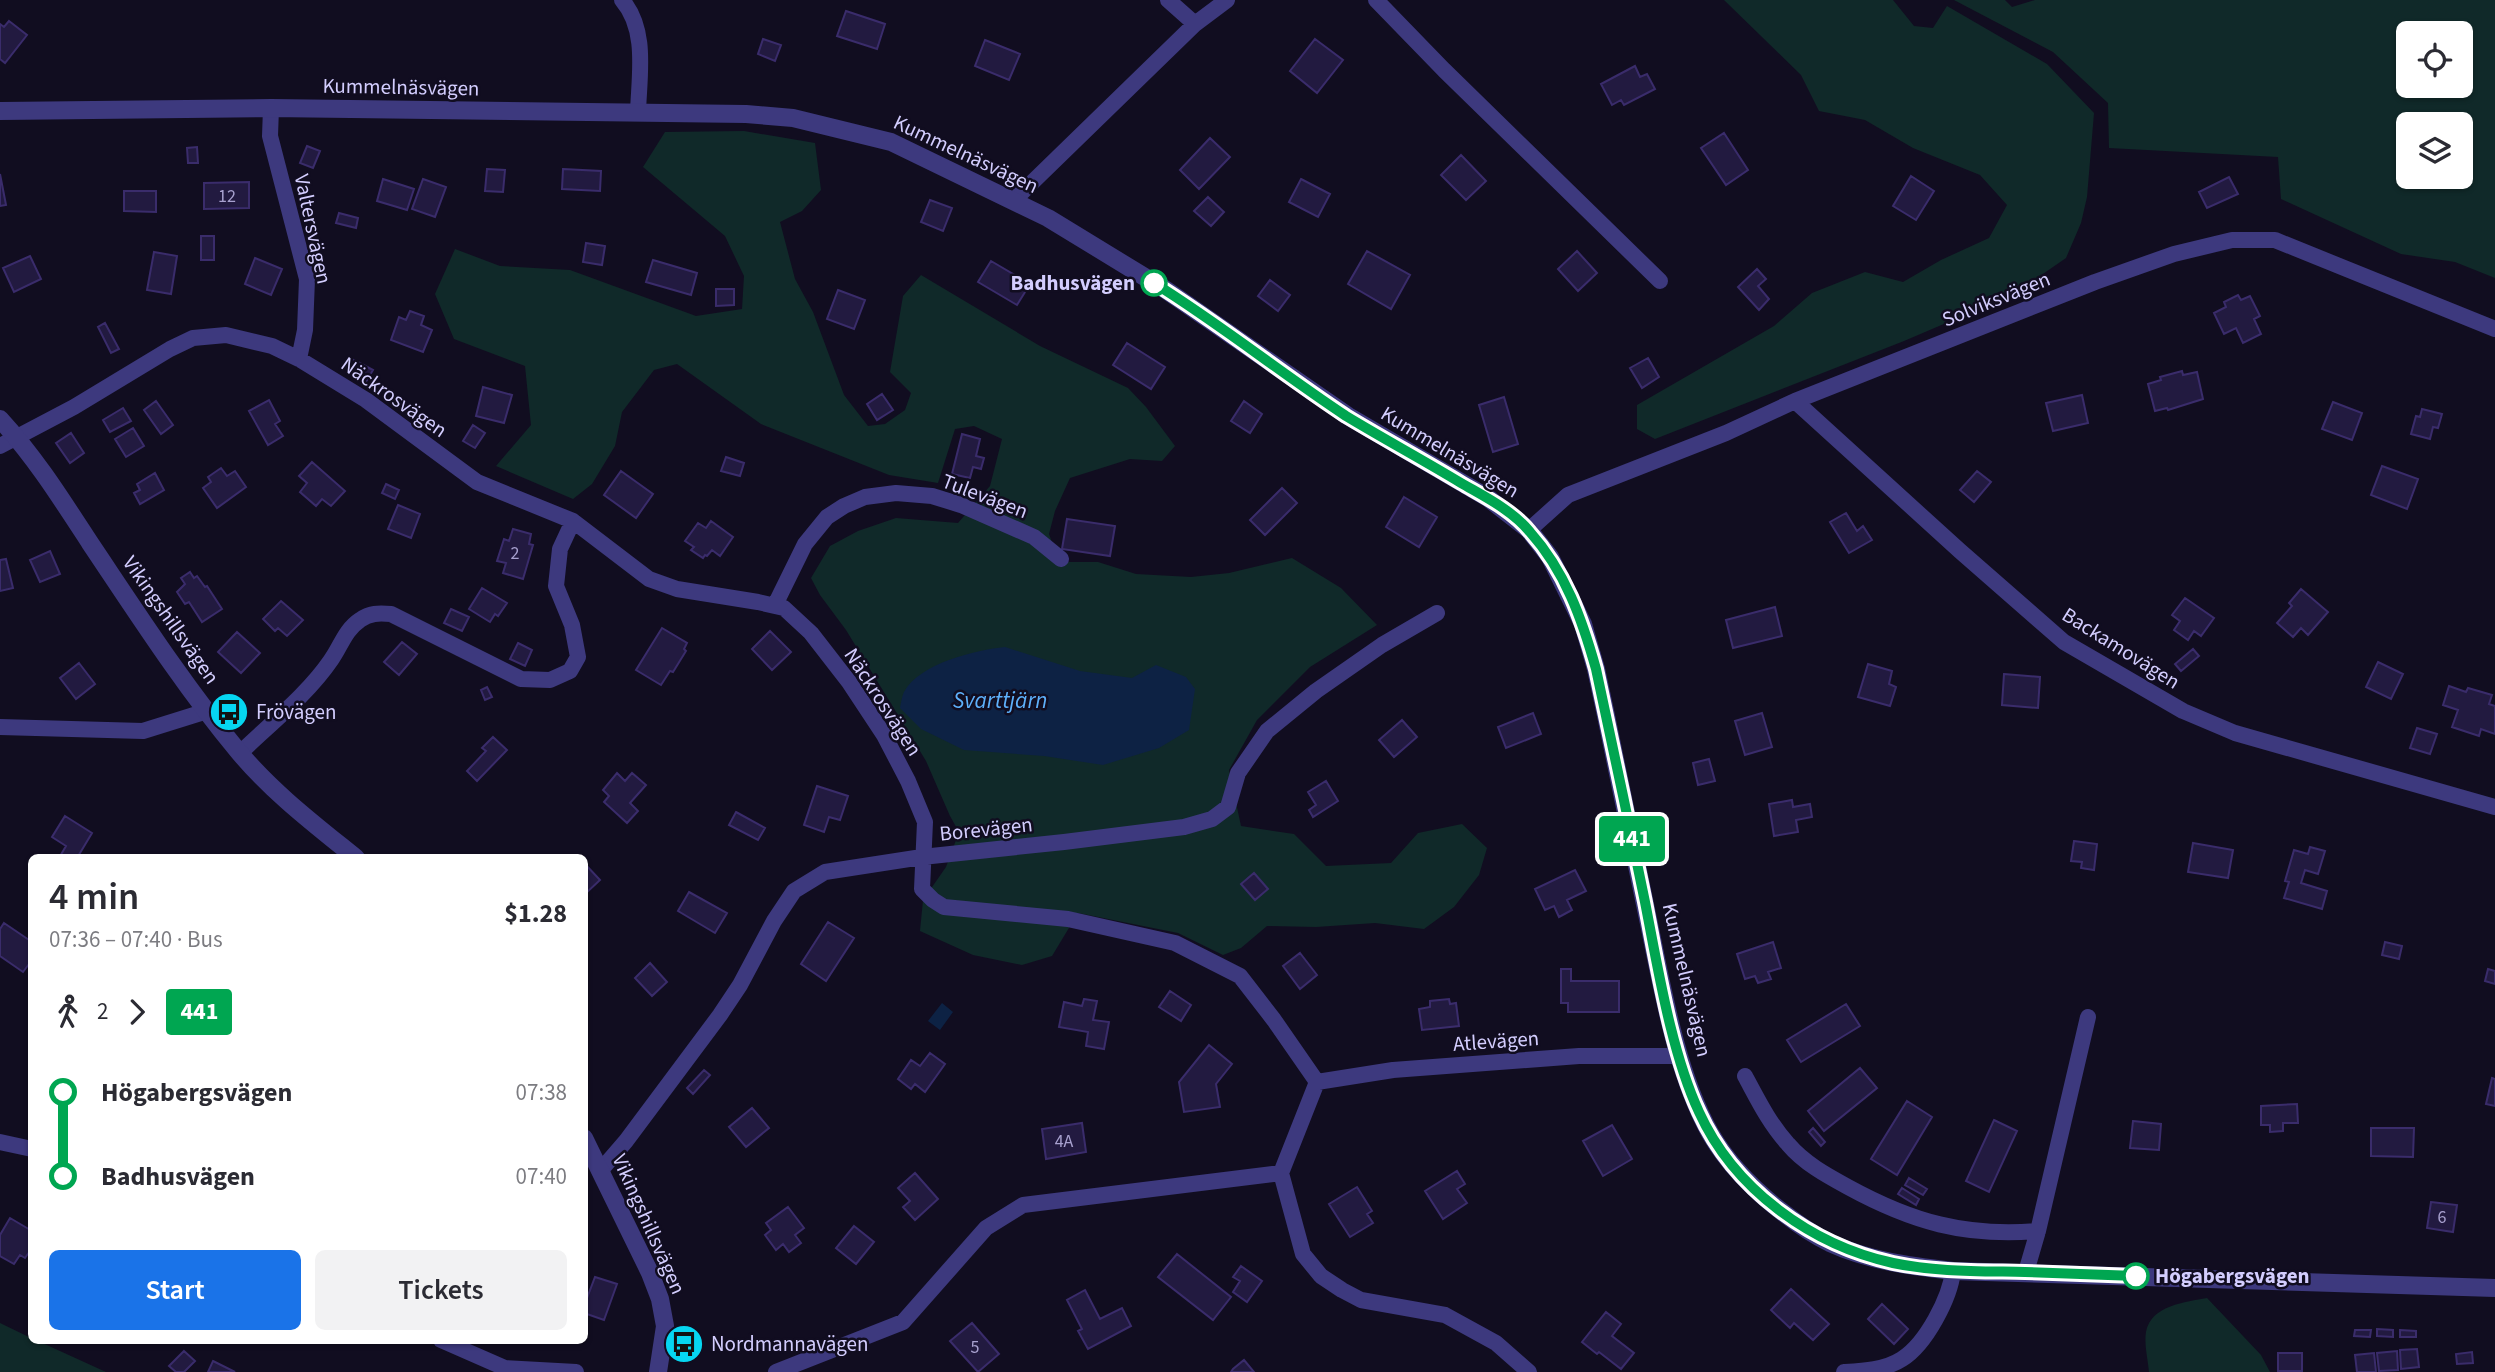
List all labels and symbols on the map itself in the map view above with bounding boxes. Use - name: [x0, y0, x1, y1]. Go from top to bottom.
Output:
- street label: Kummelnäsvägen: [322, 71, 480, 103]
- street label: Kummelnäsvägen: [889, 107, 1043, 201]
- street label: Valtersvägen: [287, 171, 339, 287]
- house number: 12: [218, 184, 236, 209]
- street label: Solviksvägen: [1937, 264, 2055, 334]
- place label: Badhusvägen: [1011, 268, 1135, 298]
- marker: Badhusvägen: [1141, 270, 1167, 296]
- street label: Näckrosvägen: [335, 349, 453, 445]
- street label: Kummelnäsvägen: [1375, 399, 1525, 505]
- street label: Tulevägen: [938, 466, 1032, 526]
- house number: 2: [511, 541, 520, 566]
- street label: Vikingshillsvägen: [115, 550, 227, 690]
- street label: Backamovägen: [2056, 600, 2186, 696]
- street label: Näckrosvägen: [837, 642, 929, 762]
- water label: Svarttjärn: [953, 684, 1047, 717]
- bus stop icon: Frövägen: [208, 691, 250, 733]
- place label: Frövägen: [256, 697, 337, 727]
- street label: Borevägen: [938, 809, 1034, 849]
- line badge: 441: [1592, 816, 1672, 862]
- street label: Kummelnäsvägen: [1655, 900, 1719, 1060]
- street label: Atlevägen: [1452, 1023, 1540, 1059]
- house number: 4A: [1055, 1129, 1074, 1154]
- street label: Vikingshillsvägen: [605, 1149, 693, 1299]
- house number: 6: [2438, 1205, 2447, 1230]
- place label: Högabergsvägen: [2155, 1261, 2310, 1291]
- marker: Högabergsvägen: [2123, 1263, 2149, 1289]
- bus stop icon: Nordmannavägen: [663, 1323, 705, 1365]
- place label: Nordmannavägen: [711, 1329, 868, 1359]
- house number: 5: [971, 1335, 980, 1360]

